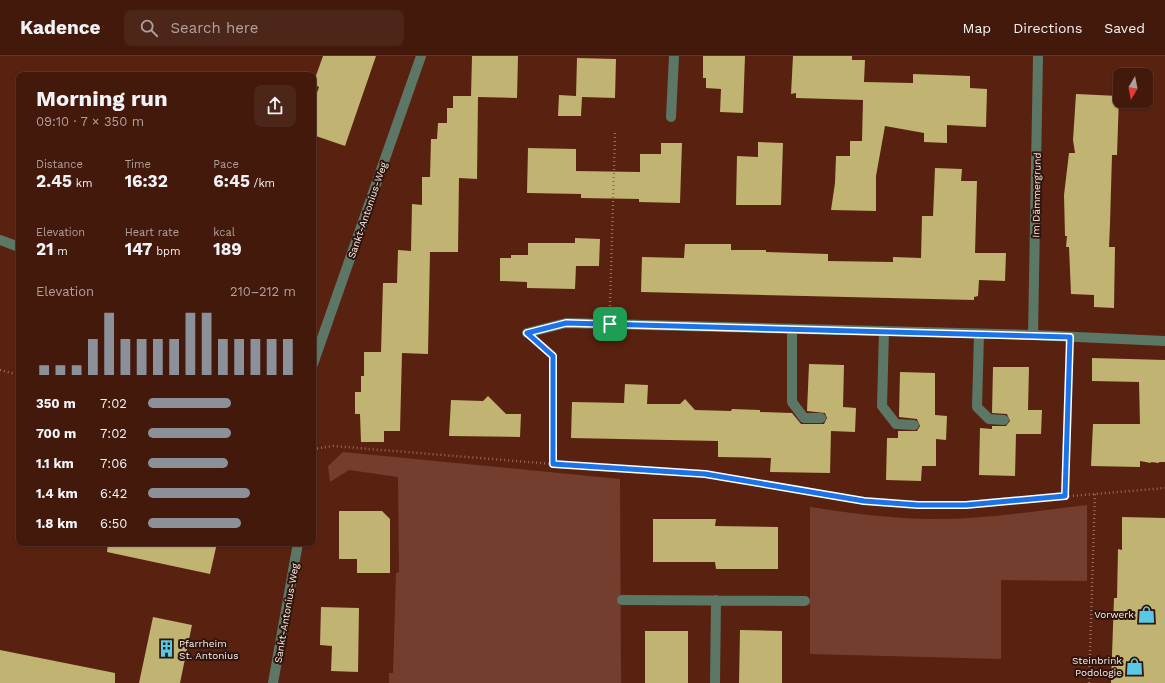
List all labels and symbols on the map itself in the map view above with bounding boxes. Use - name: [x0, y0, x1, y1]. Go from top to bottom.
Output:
- north arrow: [1113, 68, 1153, 108]
- street label: Im Dämmergrund: [1030, 152, 1043, 238]
- street label: Sankt-Antonius-Weg: [346, 160, 389, 260]
- pin: [593, 307, 627, 341]
- street label: Sankt-Antonius-Weg: [272, 562, 301, 664]
- shop icon: Vorwerk: [1137, 604, 1157, 624]
- place label: Vorwerk: [1094, 609, 1134, 620]
- place label: Pfarrheim St. Antonius: [179, 638, 238, 661]
- building icon: Pfarrheim St. Antonius: [156, 639, 176, 659]
- place label: Steinbrink Podologie: [1072, 655, 1122, 678]
- shop icon: Steinbrink Podologie: [1125, 656, 1145, 676]

